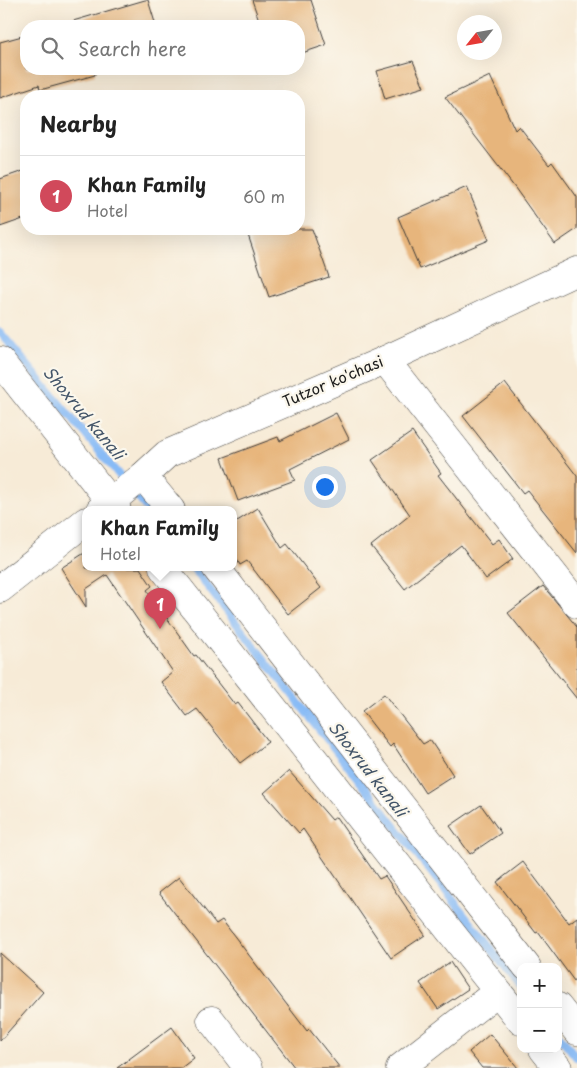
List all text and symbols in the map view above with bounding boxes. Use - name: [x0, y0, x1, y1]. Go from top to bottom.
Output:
- north arrow: [457, 15, 502, 60]
- search box: [20, 20, 305, 75]
- icon: search: [38, 34, 66, 62]
- text: Search here: [78, 34, 187, 62]
- text: Nearby: [40, 107, 117, 139]
- text: Khan Family: [87, 170, 206, 198]
- text: 1: [52, 184, 60, 208]
- text: 60 m: [243, 184, 285, 208]
- text: Hotel: [87, 198, 128, 222]
- street label: Tutzor ko'chasi: [278, 349, 386, 412]
- water label: Shoxrud kanali: [38, 360, 133, 466]
- your location: [312, 474, 338, 500]
- popup: [82, 506, 237, 571]
- text: Khan Family: [100, 513, 219, 541]
- text: Hotel: [100, 541, 141, 565]
- pin: 1: [144, 588, 176, 629]
- water label: Shoxrud kanali: [324, 715, 415, 823]
- map controls: [517, 963, 562, 1053]
- button: +: [517, 963, 562, 1008]
- button: −: [517, 1008, 562, 1053]

